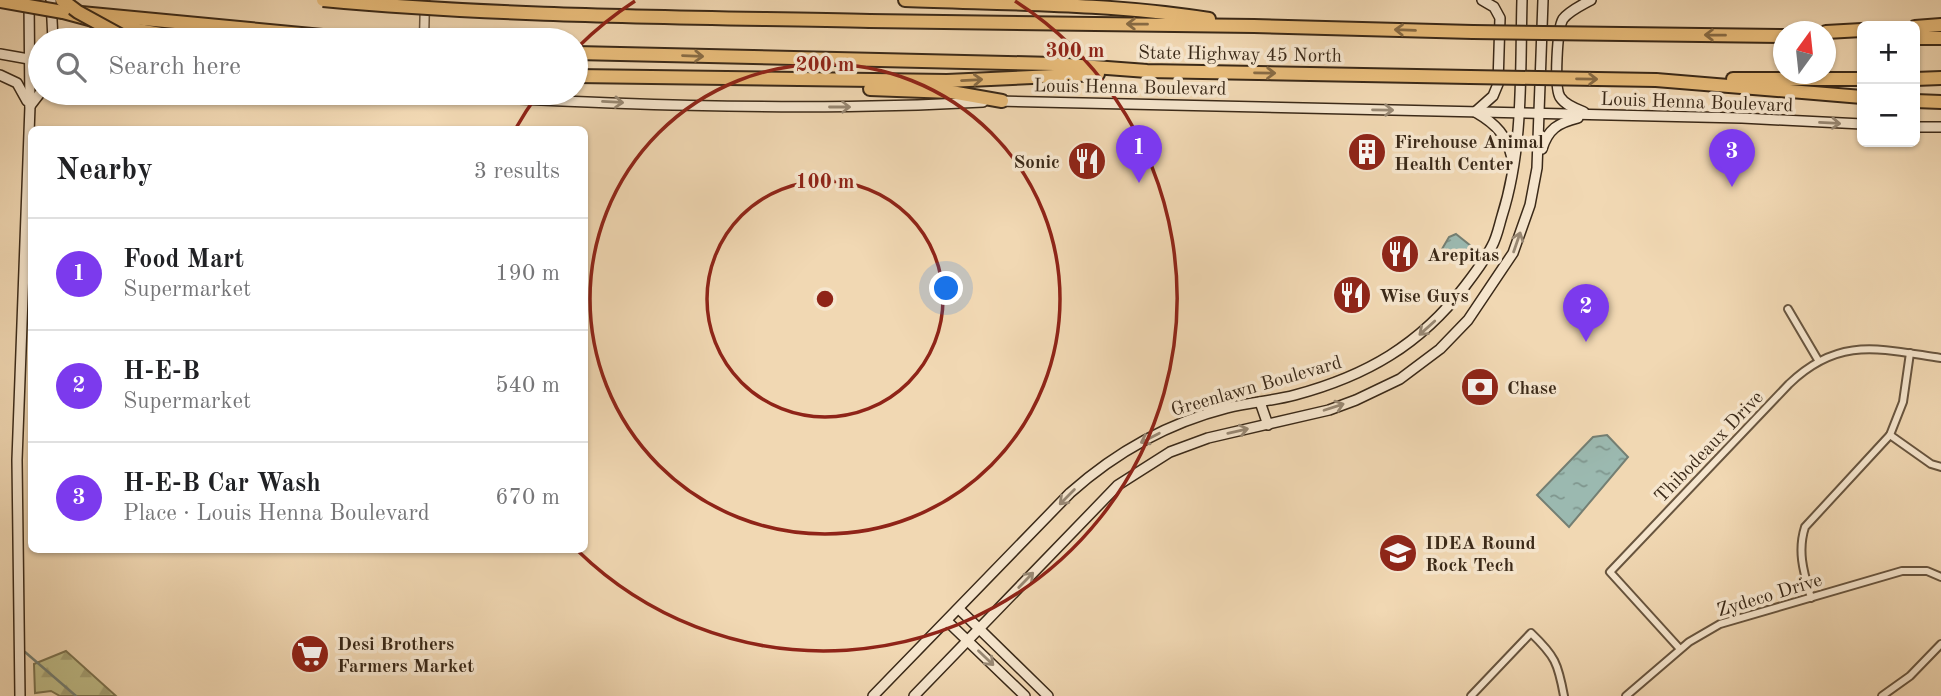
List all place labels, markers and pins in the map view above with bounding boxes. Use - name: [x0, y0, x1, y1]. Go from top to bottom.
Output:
- pin: 1: [1116, 125, 1162, 183]
- pin: 3: [1709, 129, 1755, 187]
- building icon: Firehouse Animal Health Center: [1346, 131, 1388, 173]
- place label: Firehouse Animal Health Center: [1394, 134, 1544, 175]
- restaurant icon: Sonic: [1066, 140, 1108, 182]
- place label: Sonic: [1014, 154, 1060, 173]
- restaurant icon: Arepitas: [1379, 233, 1421, 275]
- place label: Arepitas: [1427, 247, 1499, 266]
- restaurant icon: Wise Guys: [1331, 274, 1373, 316]
- pin: 2: [1563, 284, 1609, 342]
- centre of rings: [813, 287, 837, 311]
- place label: Wise Guys: [1379, 288, 1469, 307]
- bank icon: Chase: [1459, 366, 1501, 408]
- place label: Chase: [1507, 380, 1557, 399]
- school or university icon: IDEA Round Rock Tech: [1377, 532, 1419, 574]
- place label: IDEA Round Rock Tech: [1425, 535, 1536, 576]
- supermarket icon: Desi Brothers Farmers Market: [289, 633, 331, 675]
- place label: Desi Brothers Farmers Market: [337, 636, 474, 677]

